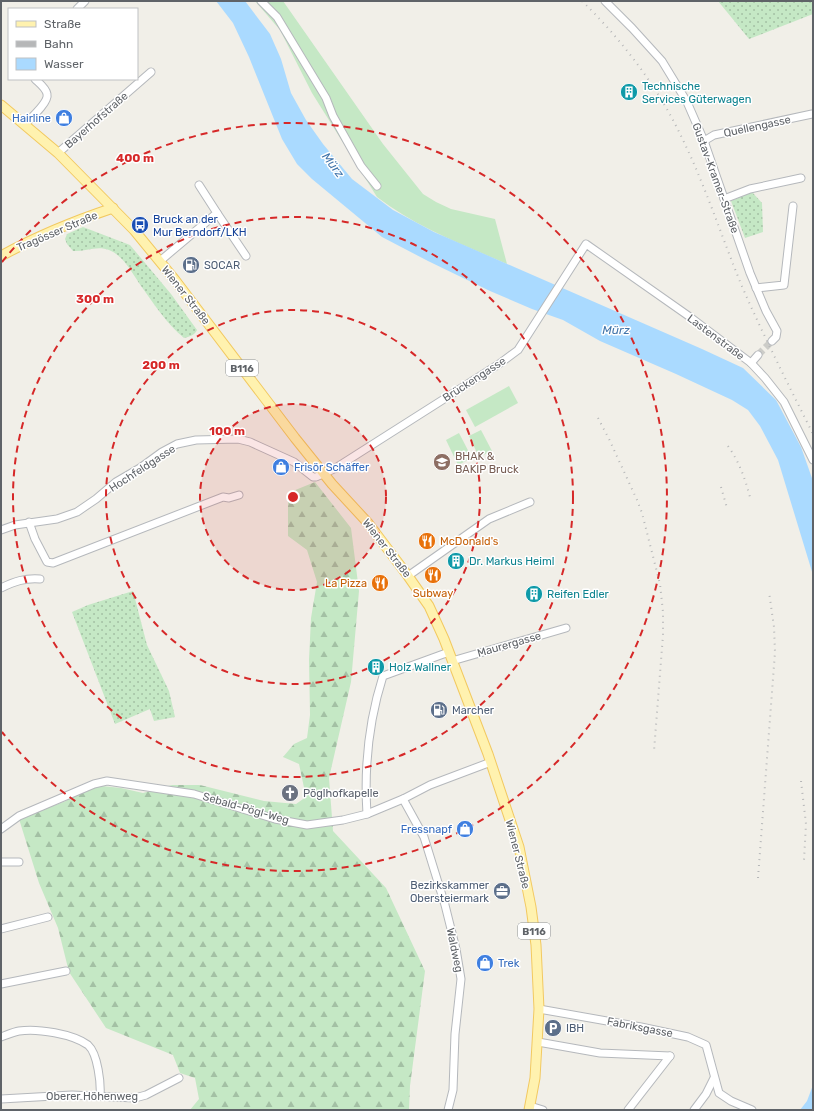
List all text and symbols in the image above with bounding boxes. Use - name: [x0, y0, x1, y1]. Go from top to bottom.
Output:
- legend: [8, 8, 138, 80]
- text: Straße: [44, 17, 81, 31]
- text: Bahn: [44, 37, 73, 51]
- text: Wasser: [44, 57, 84, 71]
- place label: Technische Services Güterwagen: [642, 80, 751, 106]
- building icon: Technische Services Güterwagen: [619, 82, 639, 102]
- street label: Bayerhofstraße: [62, 89, 131, 151]
- shop icon: Hairline: [54, 108, 74, 128]
- place label: Hairline: [12, 112, 51, 125]
- street label: Quellengasse: [722, 113, 792, 140]
- street label: Gustav-Kramer-Straße: [689, 121, 742, 235]
- water label: Mürz: [319, 150, 347, 180]
- text: 400 m: [116, 151, 154, 165]
- street label: Tragösser Straße: [15, 209, 100, 254]
- place label: Bruck an der Mur Berndorf/LKH: [153, 213, 247, 239]
- bus stop icon: Bruck an der Mur Berndorf/LKH: [130, 215, 150, 235]
- fuel station icon: SOCAR: [181, 255, 201, 275]
- place label: SOCAR: [204, 259, 240, 272]
- street label: Wiener Straße: [159, 263, 213, 327]
- text: 300 m: [76, 292, 114, 306]
- street label: Lastenstraße: [685, 312, 747, 363]
- water label: Mürz: [602, 323, 630, 337]
- street label: Brückengasse: [440, 354, 508, 405]
- text: 200 m: [142, 358, 180, 372]
- road number: B116: [226, 360, 258, 376]
- text: 100 m: [209, 424, 245, 438]
- street label: Hochfeldgasse: [107, 442, 178, 495]
- place label: BHAK & BAKIP Bruck: [455, 450, 519, 476]
- school or university icon: BHAK & BAKIP Bruck: [432, 452, 452, 472]
- shop icon: Frisör Schäffer: [271, 457, 291, 477]
- place label: Frisör Schäffer: [294, 461, 370, 474]
- centre of rings: [286, 490, 300, 504]
- street label: Wiener Straße: [360, 516, 414, 580]
- restaurant icon: McDonald's: [417, 531, 437, 551]
- place label: McDonald's: [440, 535, 499, 548]
- building icon: Dr. Markus Heiml: [446, 551, 466, 571]
- place label: Dr. Markus Heiml: [469, 555, 554, 568]
- restaurant icon: Subway: [423, 565, 443, 585]
- restaurant icon: La Pizza: [370, 573, 390, 593]
- place label: La Pizza: [325, 577, 367, 590]
- building icon: Reifen Edler: [524, 584, 544, 604]
- place label: Subway: [413, 587, 453, 600]
- place label: Reifen Edler: [547, 588, 610, 601]
- street label: Maurergasse: [476, 629, 543, 660]
- building icon: Holz Wallner: [366, 657, 386, 677]
- place label: Holz Wallner: [389, 661, 452, 674]
- fuel station icon: Marcher: [429, 700, 449, 720]
- place label: Marcher: [452, 704, 495, 717]
- church icon: Pöglhofkapelle: [280, 783, 300, 803]
- place label: Pöglhofkapelle: [303, 787, 379, 800]
- street label: Sebald-Pögl-Weg: [201, 790, 290, 827]
- street label: Wiener Straße: [503, 818, 532, 890]
- shop icon: Fressnapf: [455, 819, 475, 839]
- place label: Fressnapf: [401, 823, 453, 836]
- place label: Bezirkskammer Obersteiermark: [410, 879, 490, 905]
- office icon: Bezirkskammer Obersteiermark: [492, 881, 512, 901]
- road number: B116: [518, 923, 550, 939]
- street label: Waldweg: [443, 927, 466, 974]
- shop icon: Trek: [475, 953, 495, 973]
- place label: Trek: [498, 957, 520, 970]
- street label: Fabriksgasse: [606, 1015, 674, 1040]
- parking icon: IBH: [543, 1018, 563, 1038]
- place label: IBH: [566, 1022, 584, 1035]
- street label: Oberer Höhenweg: [46, 1090, 138, 1103]

